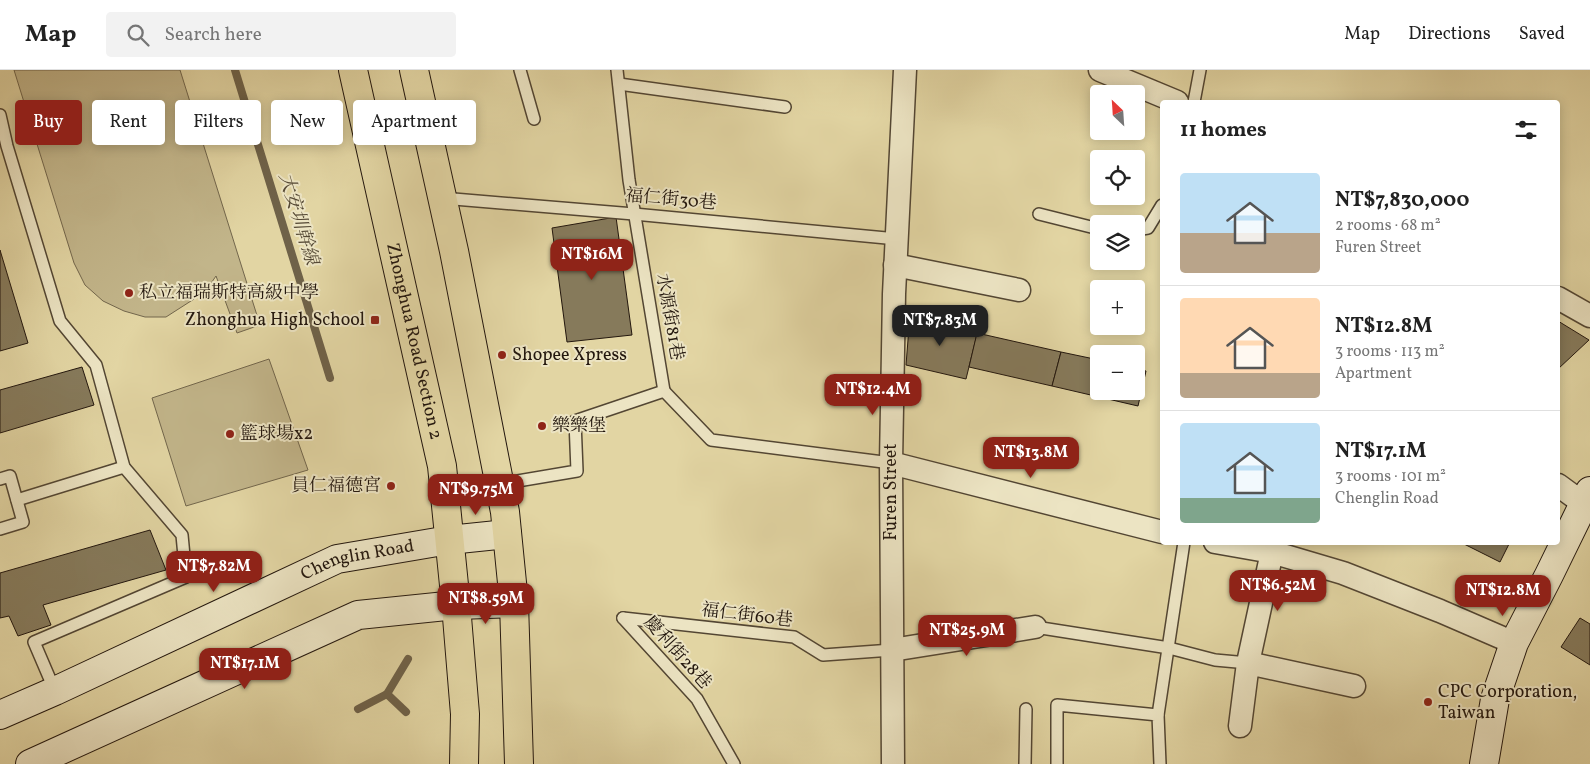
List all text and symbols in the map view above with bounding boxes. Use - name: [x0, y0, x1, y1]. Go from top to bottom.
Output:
- search box: [106, 12, 456, 57]
- text: Map: [25, 18, 76, 52]
- icon: search: [124, 21, 152, 49]
- text: Search here: [164, 22, 262, 48]
- text: Map: [1344, 22, 1380, 47]
- text: Directions: [1408, 22, 1491, 47]
- text: Saved: [1519, 22, 1565, 47]
- north arrow: [1090, 85, 1145, 140]
- map controls: [1090, 85, 1145, 400]
- chip: Buy: [15, 100, 82, 145]
- chip: Rent: [92, 100, 165, 145]
- chip: Filters: [175, 100, 261, 145]
- chip: New: [271, 100, 343, 145]
- chip: Apartment: [353, 100, 476, 145]
- text: 11 homes: [1180, 116, 1267, 145]
- icon: filters: [1512, 116, 1540, 144]
- button: locate: [1090, 150, 1145, 205]
- water label: 大安圳幹線: [272, 170, 325, 270]
- street label: 福仁街30巷: [624, 184, 718, 216]
- text: NT$7,830,000: [1335, 186, 1469, 215]
- icon: home: [1220, 193, 1280, 253]
- button: layers: [1090, 215, 1145, 270]
- text: 2 rooms · 68 m²: [1335, 215, 1441, 237]
- text: Furen Street: [1335, 237, 1422, 259]
- pin: NT$16M: [551, 238, 633, 281]
- street label: Zhonghua Road Section 2: [380, 240, 448, 442]
- text: NT$16M: [561, 244, 623, 266]
- street label: 水源街81巷: [649, 271, 689, 363]
- button: +: [1090, 280, 1145, 335]
- place label: 私立福瑞斯特高級中學: [139, 281, 319, 306]
- marker: 私立福瑞斯特高級中學: [123, 287, 135, 299]
- pin: NT$7.83M: [888, 304, 992, 347]
- place label: Zhonghua High School: [185, 308, 365, 333]
- text: NT$7.83M: [903, 310, 977, 332]
- text: NT$12.8M: [1335, 312, 1432, 341]
- marker: Zhonghua High School: [369, 314, 381, 326]
- icon: home: [1220, 318, 1280, 378]
- text: 3 rooms · 113 m²: [1335, 341, 1445, 363]
- place label: Shopee Xpress: [512, 343, 627, 368]
- button: −: [1090, 345, 1145, 400]
- marker: Shopee Xpress: [496, 349, 508, 361]
- text: Apartment: [1335, 363, 1412, 385]
- pin: NT$12.4M: [821, 374, 925, 416]
- text: NT$12.4M: [835, 379, 911, 401]
- place label: 樂樂堡: [552, 414, 606, 439]
- marker: 樂樂堡: [536, 420, 548, 432]
- place label: 籃球場x2: [240, 422, 313, 447]
- marker: 籃球場x2: [224, 428, 236, 440]
- pin: NT$13.8M: [979, 436, 1083, 479]
- text: NT$17.1M: [1335, 437, 1426, 466]
- text: NT$13.8M: [994, 442, 1068, 464]
- street label: Furen Street: [879, 443, 904, 541]
- icon: home: [1220, 443, 1280, 503]
- text: 3 rooms · 101 m²: [1335, 466, 1446, 488]
- place label: 員仁福德宮: [291, 474, 381, 499]
- pin: NT$9.75M: [424, 474, 528, 516]
- text: NT$9.75M: [439, 479, 513, 501]
- marker: 員仁福德宮: [385, 480, 397, 492]
- text: Chenglin Road: [1335, 488, 1439, 510]
- street label: Chenglin Road: [297, 534, 416, 587]
- pin: NT$7.82M: [162, 550, 266, 593]
- text: NT$7.82M: [177, 556, 251, 578]
- pin: NT$6.52M: [1226, 570, 1330, 612]
- pin: NT$12.8M: [1451, 574, 1555, 617]
- text: NT$6.52M: [1240, 575, 1316, 597]
- text: NT$12.8M: [1466, 580, 1540, 602]
- pin: NT$8.59M: [434, 582, 538, 625]
- text: NT$8.59M: [448, 588, 524, 610]
- street label: 福仁街60巷: [700, 598, 794, 634]
- street label: 慶利街28巷: [637, 611, 717, 695]
- pin: NT$25.9M: [915, 614, 1019, 657]
- text: NT$25.9M: [929, 620, 1005, 642]
- pin: NT$17.1M: [193, 648, 297, 690]
- text: NT$17.1M: [210, 653, 280, 675]
- place label: CPC Corporation, Taiwan: [1438, 680, 1577, 726]
- marker: CPC Corporation, Taiwan: [1422, 696, 1434, 708]

